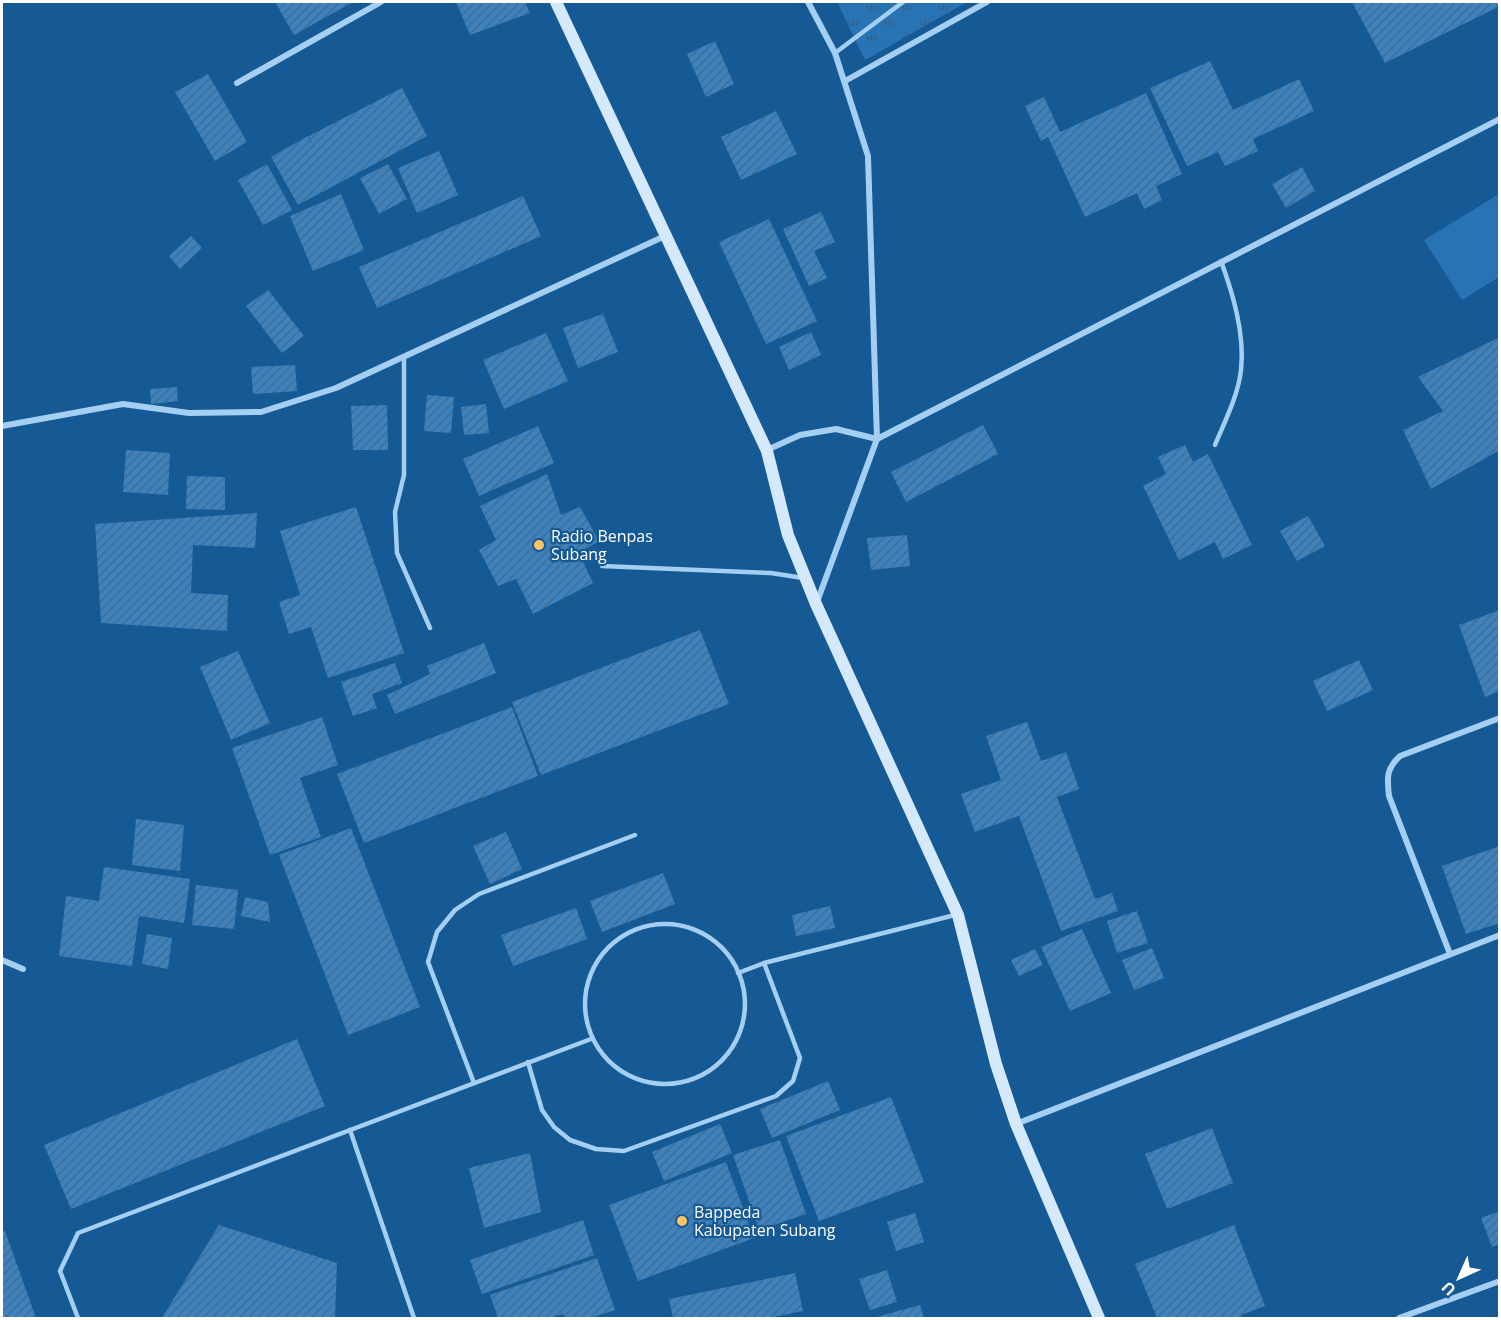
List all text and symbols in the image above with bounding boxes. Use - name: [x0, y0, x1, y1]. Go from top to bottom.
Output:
- place label: Radio Benpas Subang: [551, 525, 653, 565]
- marker: Radio Benpas Subang: [532, 538, 546, 552]
- place label: Bappeda Kabupaten Subang: [694, 1201, 836, 1241]
- marker: Bappeda Kabupaten Subang: [675, 1214, 689, 1228]
- north arrow: [1429, 1248, 1489, 1308]
- text: U: [1436, 1277, 1460, 1301]

